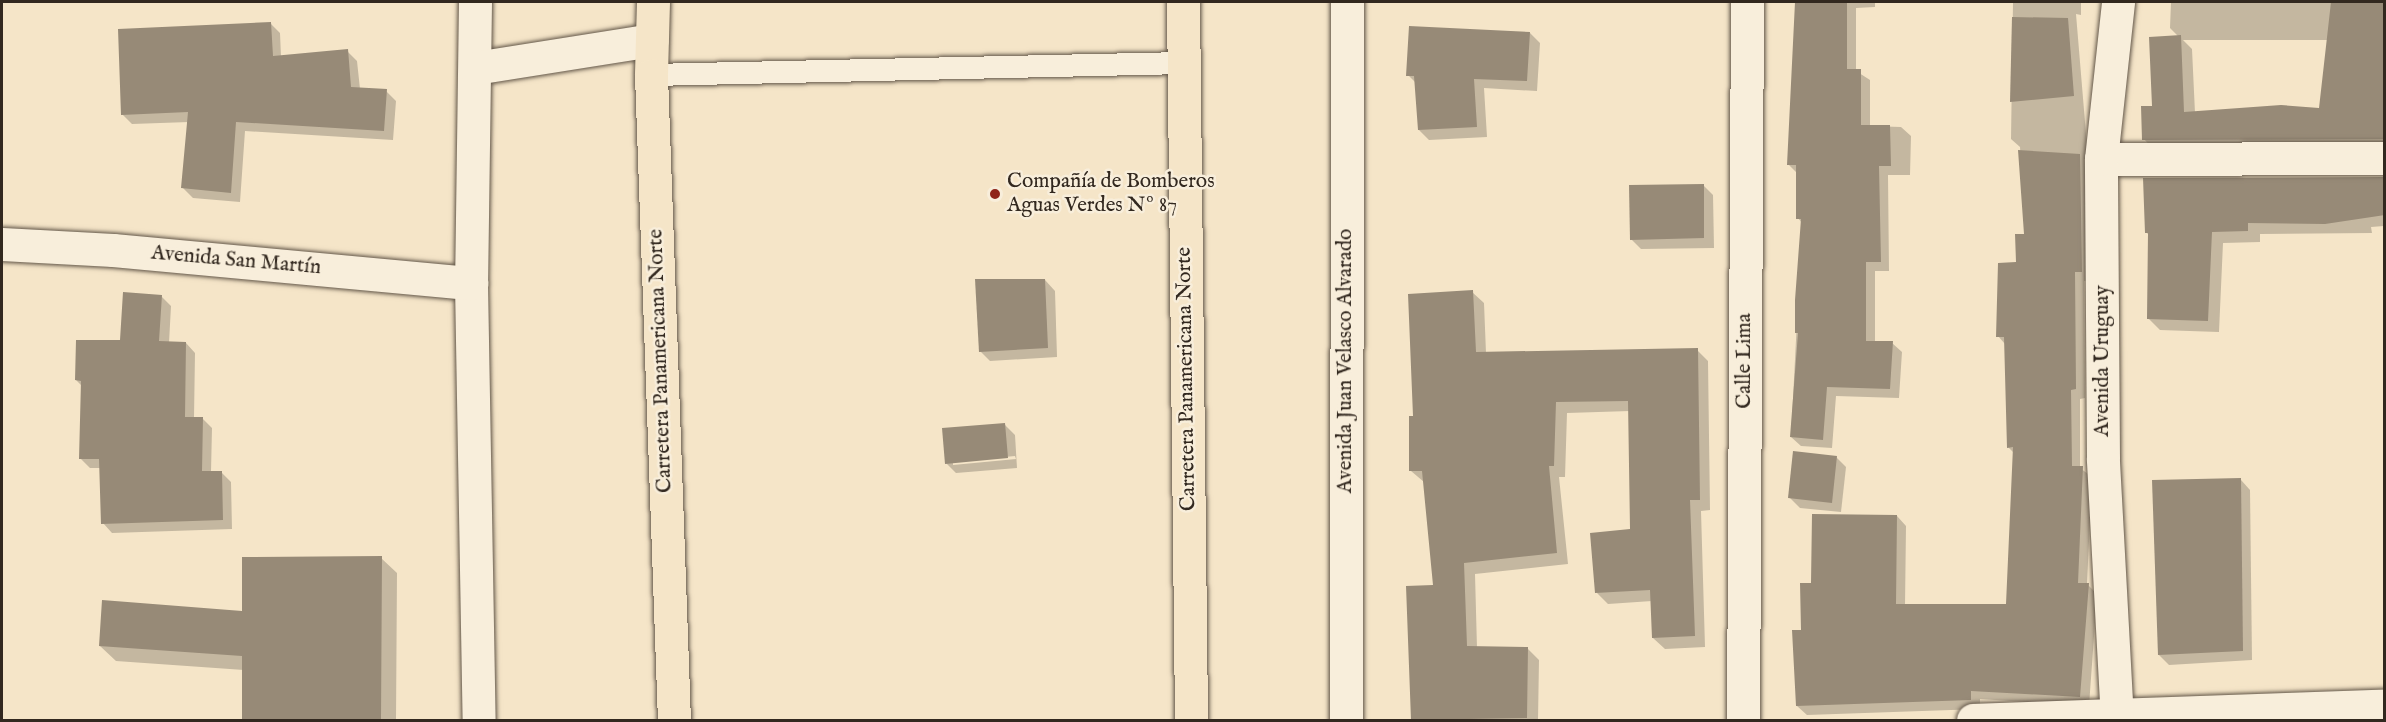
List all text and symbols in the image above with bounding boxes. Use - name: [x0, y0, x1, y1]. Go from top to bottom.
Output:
- place label: Compañía de Bomberos Aguas Verdes Nº 87: [1007, 169, 1215, 219]
- marker: Compañía de Bomberos Aguas Verdes Nº 87: [988, 187, 1002, 201]
- street label: Carretera Panamericana Norte: [644, 229, 678, 493]
- street label: Avenida Juan Velasco Alvarado: [1333, 229, 1359, 493]
- street label: Avenida San Martín: [150, 241, 322, 281]
- street label: Carretera Panamericana Norte: [1172, 247, 1202, 511]
- street label: Avenida Uruguay: [2090, 285, 2116, 437]
- street label: Calle Lima: [1732, 313, 1758, 409]

